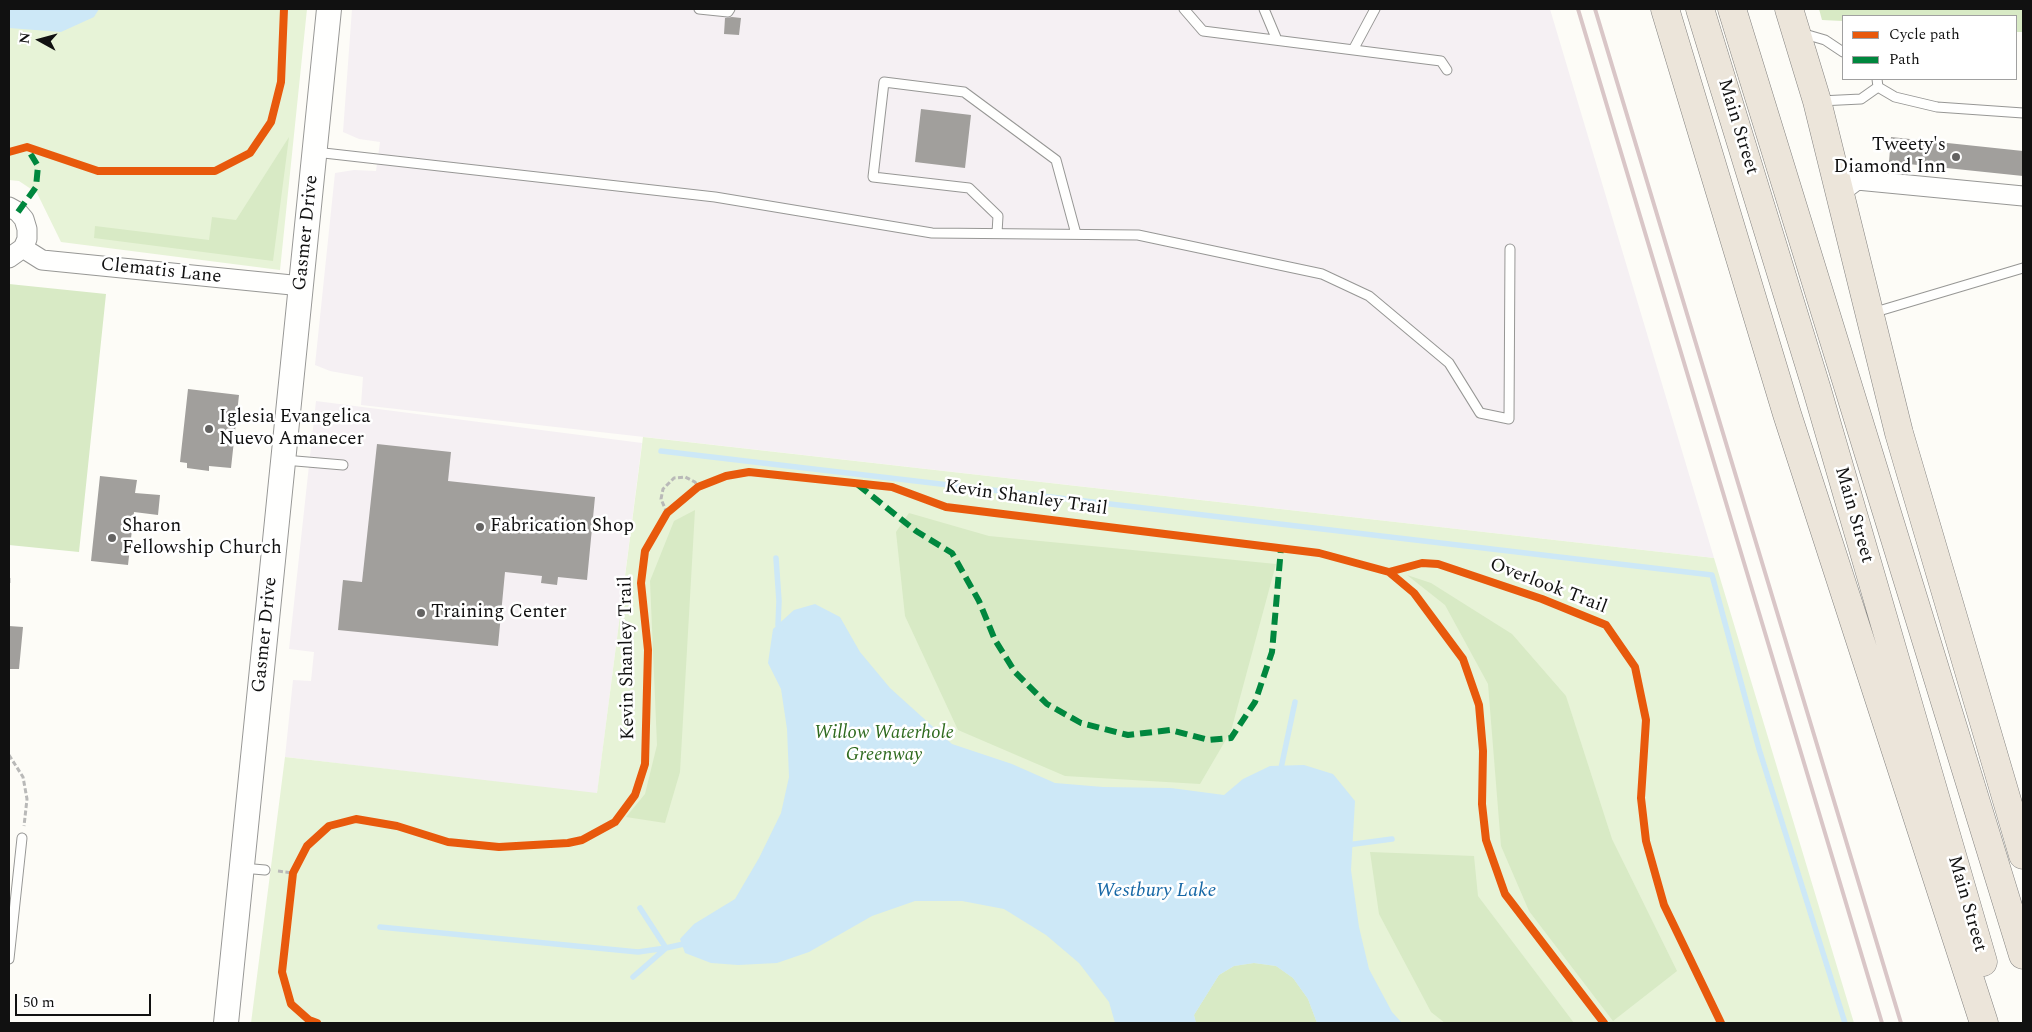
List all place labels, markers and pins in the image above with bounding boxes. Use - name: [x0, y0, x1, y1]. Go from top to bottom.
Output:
- place label: Tweety's Diamond Inn: [1833, 135, 1946, 179]
- marker: Tweety's Diamond Inn: [1950, 151, 1962, 163]
- place label: Iglesia Evangelica Nuevo Amanecer: [219, 407, 371, 451]
- marker: Iglesia Evangelica Nuevo Amanecer: [203, 423, 215, 435]
- place label: Sharon Fellowship Church: [122, 516, 282, 560]
- place label: Fabrication Shop: [490, 516, 634, 538]
- marker: Fabrication Shop: [474, 521, 486, 533]
- marker: Sharon Fellowship Church: [106, 532, 118, 544]
- place label: Training Center: [431, 602, 567, 624]
- marker: Training Center: [415, 607, 427, 619]

